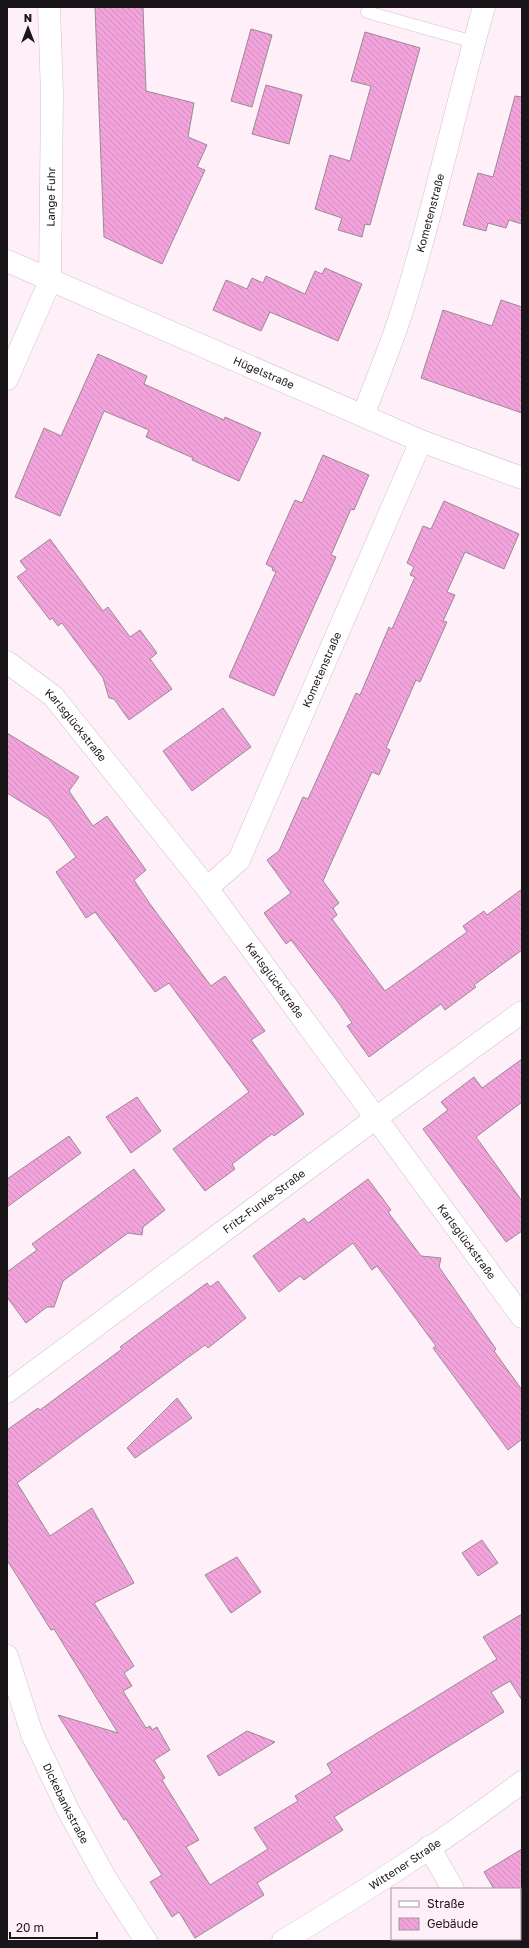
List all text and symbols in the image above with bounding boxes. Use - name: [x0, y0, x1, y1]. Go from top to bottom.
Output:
- north arrow: [8, 8, 48, 48]
- text: N: [24, 11, 32, 24]
- street label: Lange Fuhr: [44, 166, 57, 227]
- street label: Kometenstraße: [413, 172, 446, 254]
- street label: Hügelstraße: [232, 353, 296, 391]
- street label: Kometenstraße: [299, 630, 343, 709]
- street label: Karlsglückstraße: [43, 686, 110, 764]
- street label: Karlsglückstraße: [243, 940, 307, 1020]
- street label: Fritz-Funke-Straße: [220, 1166, 307, 1236]
- street label: Karlsglückstraße: [435, 1201, 499, 1281]
- street label: Dickebankstraße: [41, 1761, 92, 1845]
- street label: Wittener Straße: [366, 1835, 443, 1892]
- legend: [391, 1888, 521, 1940]
- text: Straße: [427, 1896, 465, 1911]
- scale bar: [10, 1914, 97, 1940]
- text: Gebäude: [427, 1916, 478, 1931]
- text: 20 m: [16, 1920, 44, 1935]

